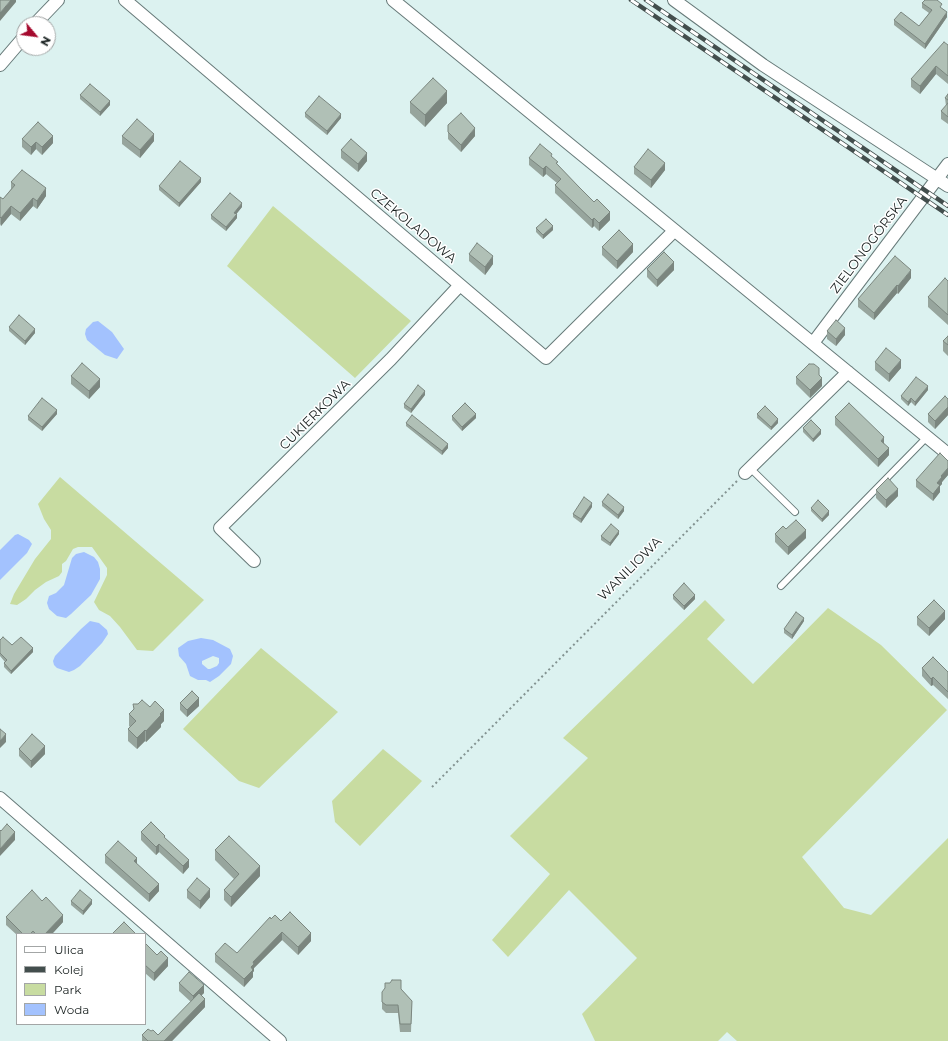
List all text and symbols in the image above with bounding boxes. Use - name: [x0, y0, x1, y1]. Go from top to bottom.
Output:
- north arrow: [16, 16, 56, 56]
- text: N: [37, 34, 54, 49]
- street label: CZEKOLADOWA: [367, 185, 459, 267]
- street label: ZIELONOGÓRSKA: [827, 193, 911, 297]
- street label: CUKIERKOWA: [276, 376, 354, 454]
- street label: WANILIOWA: [595, 534, 665, 604]
- legend: [16, 933, 146, 1025]
- text: Ulica: [54, 942, 84, 957]
- text: Kolej: [54, 962, 83, 977]
- text: Park: [54, 982, 81, 997]
- text: Woda: [54, 1002, 89, 1017]

